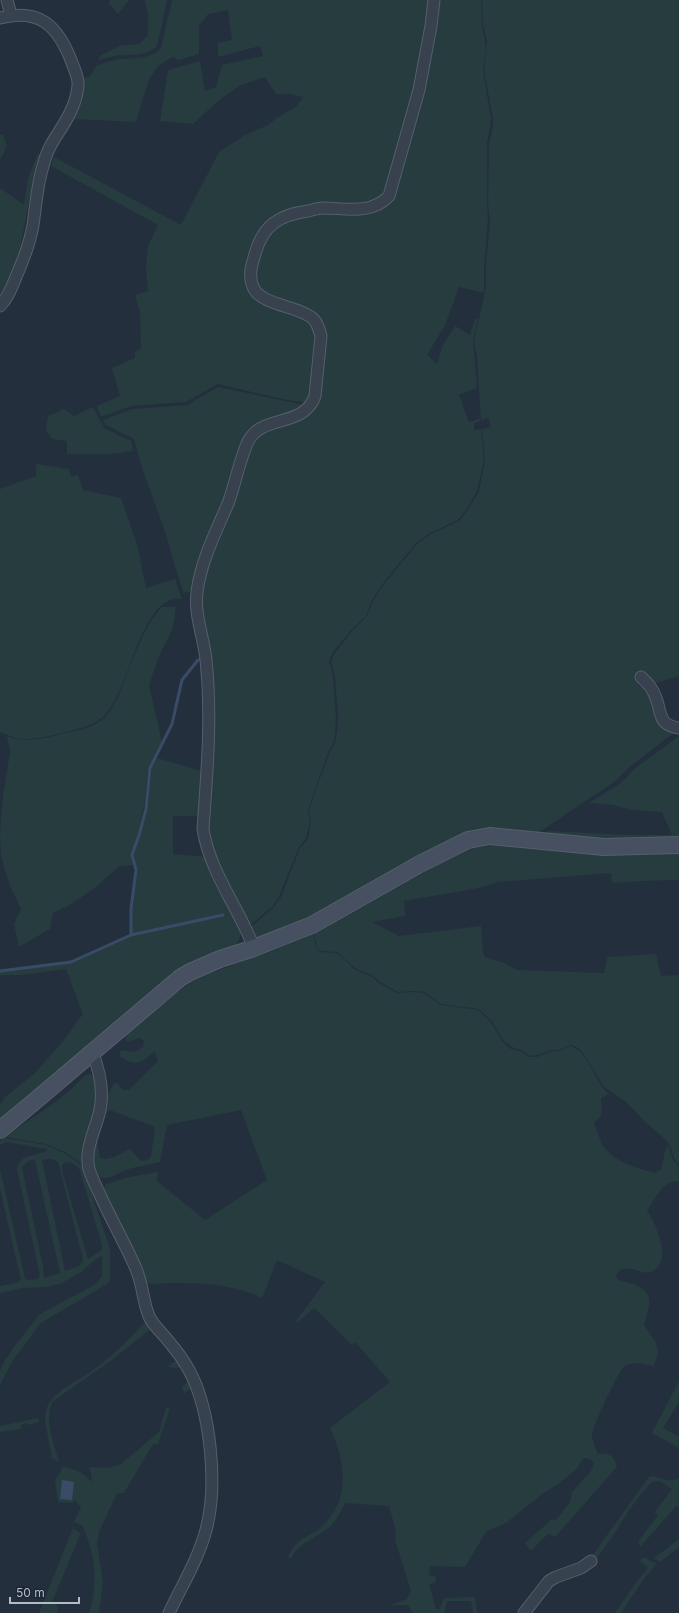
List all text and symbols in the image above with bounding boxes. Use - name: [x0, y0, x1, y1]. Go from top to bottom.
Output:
- scale bar: [10, 1579, 79, 1605]
- text: 50 m: [16, 1585, 45, 1600]

